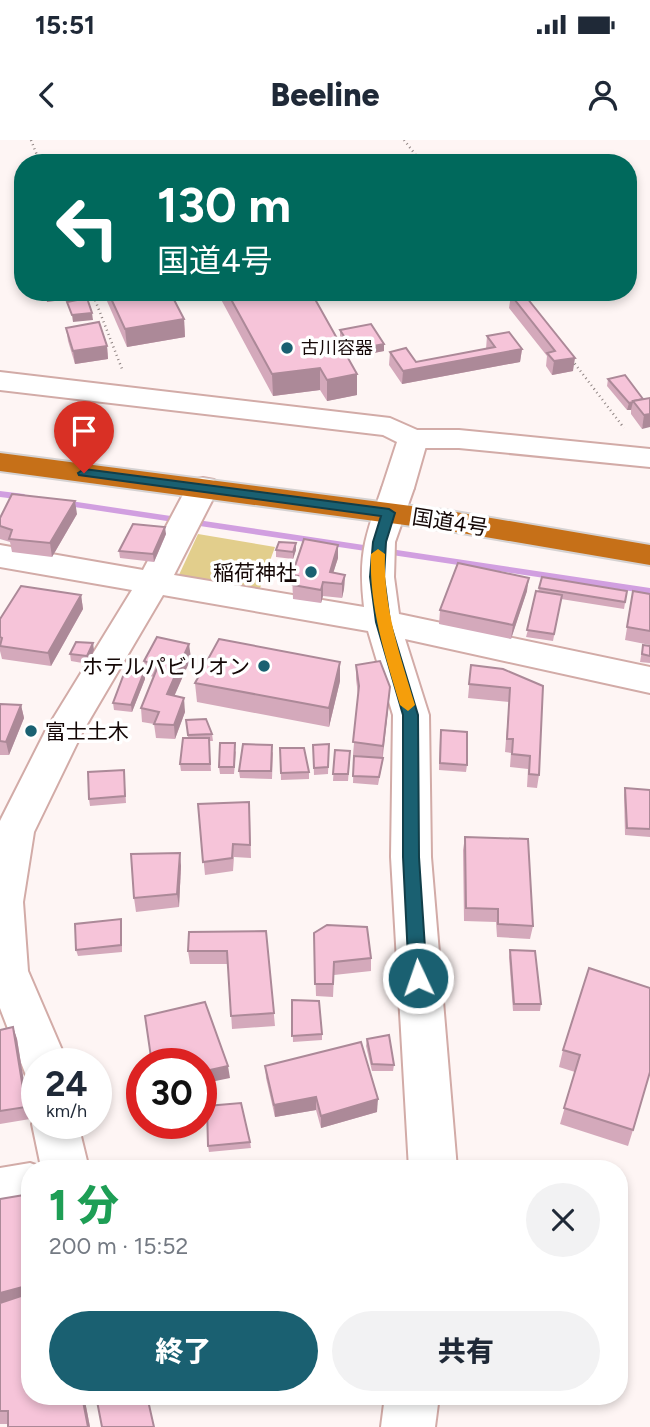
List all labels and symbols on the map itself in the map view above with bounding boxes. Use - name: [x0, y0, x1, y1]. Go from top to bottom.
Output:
- place label: 古川容器: [301, 337, 373, 359]
- marker: 古川容器: [279, 340, 295, 356]
- pin: [54, 401, 114, 473]
- street label: 国道4号: [410, 504, 490, 540]
- place label: 稲荷神社: [213, 560, 297, 585]
- marker: 稲荷神社: [303, 564, 319, 580]
- place label: ホテルパビリオン: [82, 654, 250, 679]
- marker: ホテルパビリオン: [256, 658, 272, 674]
- place label: 富士土木: [45, 719, 129, 744]
- marker: 富士土木: [23, 723, 39, 739]
- position arrow: [381, 941, 455, 1015]
- speed limit sign: 30: [126, 1048, 217, 1139]

